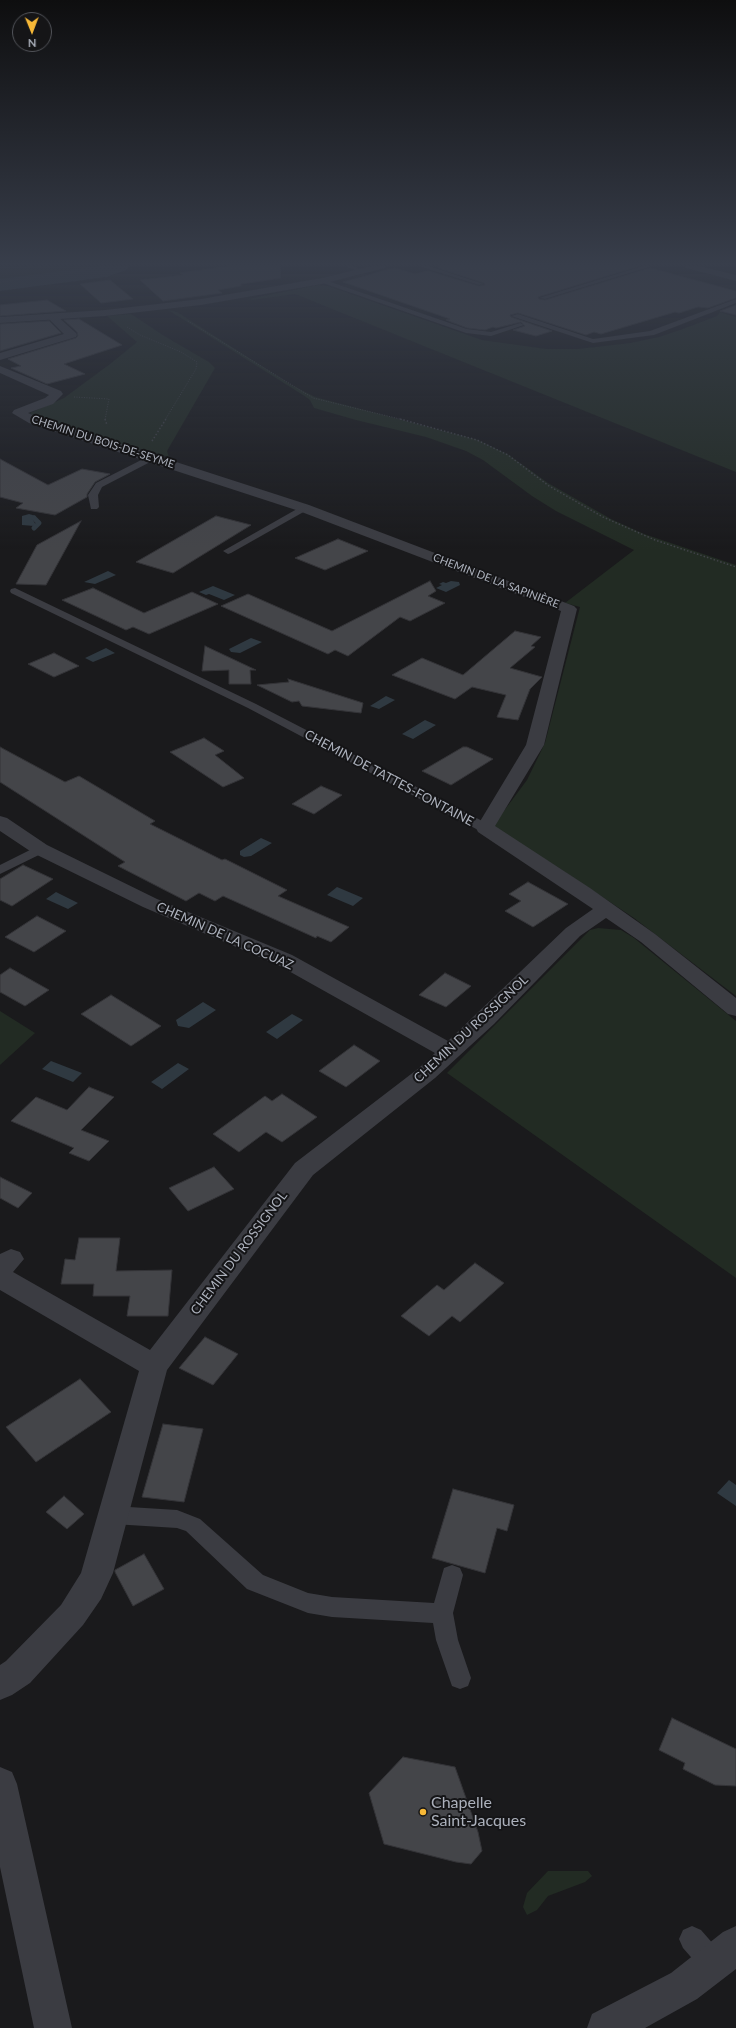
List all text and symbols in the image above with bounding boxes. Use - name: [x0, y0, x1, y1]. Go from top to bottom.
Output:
- north arrow: [12, 12, 52, 52]
- text: N: [28, 37, 37, 50]
- street label: CHEMIN DU BOIS-DE-SEYME: [30, 413, 176, 471]
- street label: CHEMIN DE LA SAPINIÈRE: [431, 551, 561, 611]
- street label: CHEMIN DE TATTES-FONTAINE: [302, 727, 476, 829]
- street label: CHEMIN DE LA COCUAZ: [154, 899, 296, 973]
- street label: CHEMIN DU ROSSIGNOL: [411, 972, 531, 1086]
- street label: CHEMIN DU ROSSIGNOL: [187, 1188, 291, 1318]
- place label: Chapelle Saint-Jacques: [431, 1793, 526, 1831]
- marker: Chapelle Saint-Jacques: [418, 1807, 428, 1817]

